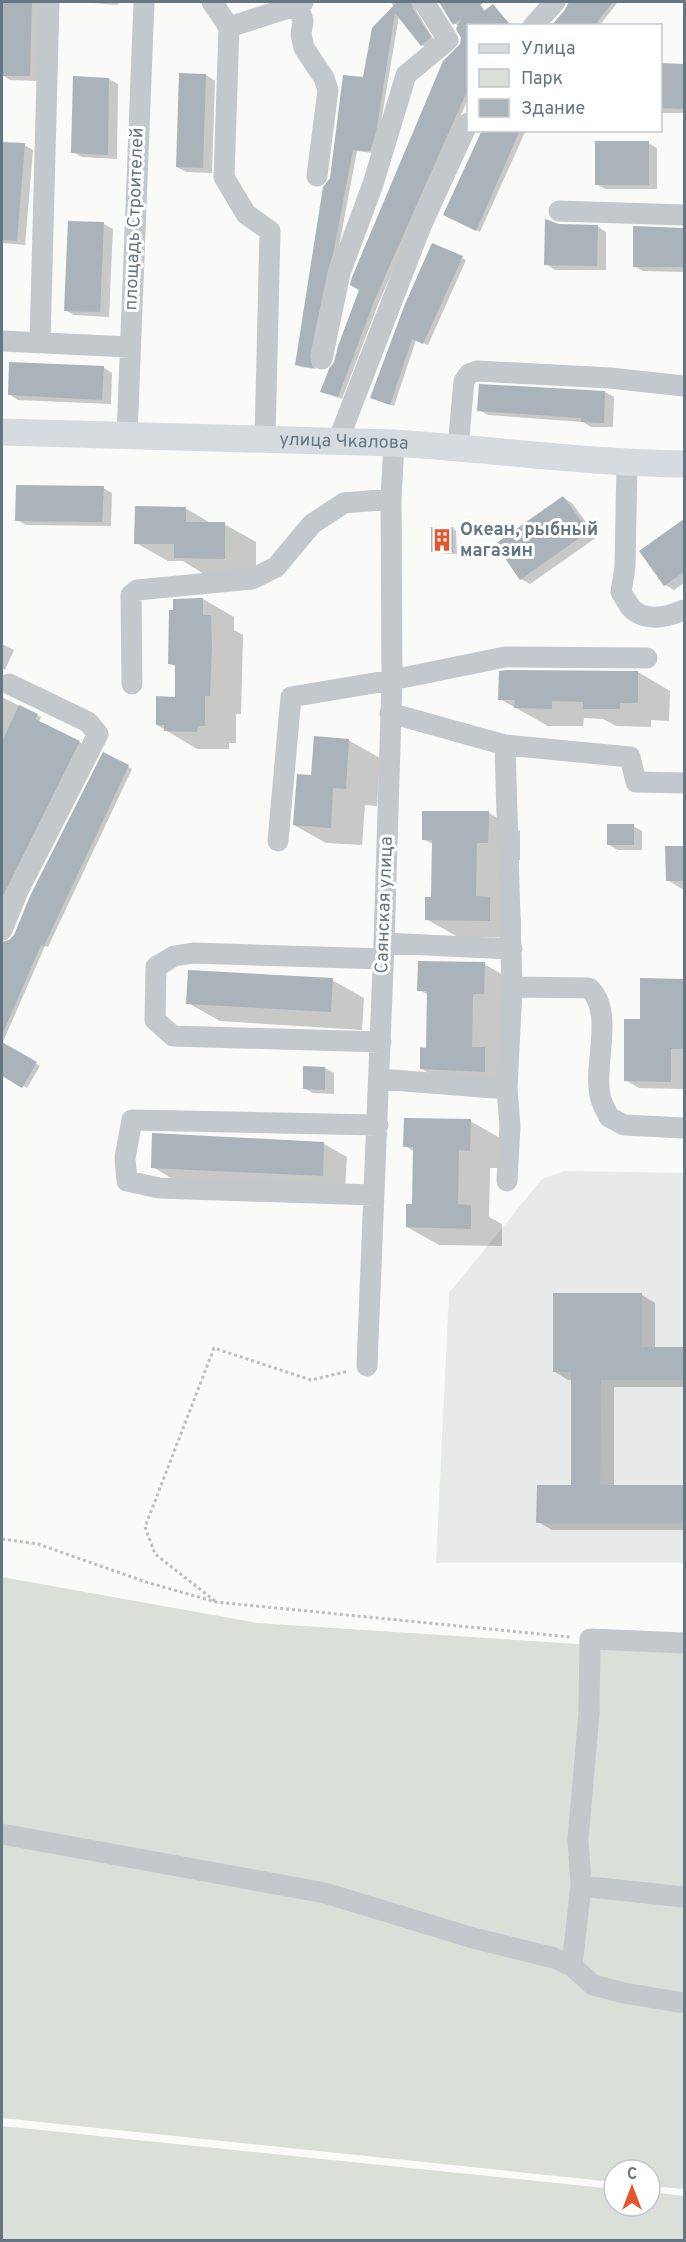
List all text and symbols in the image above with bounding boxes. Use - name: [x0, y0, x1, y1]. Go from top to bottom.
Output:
- legend: [467, 24, 662, 132]
- text: Улица: [521, 38, 575, 61]
- text: Парк: [521, 68, 563, 91]
- text: Здание: [521, 98, 585, 121]
- street label: площадь Строителей: [120, 127, 150, 311]
- street label: улица Чкалова: [279, 428, 409, 455]
- place label: Океан, рыбный магазин: [460, 519, 598, 563]
- building icon: Океан, рыбный магазин: [429, 527, 455, 553]
- street label: Саянская улица: [371, 836, 399, 974]
- north arrow: [602, 2158, 662, 2218]
- text: С: [627, 2165, 637, 2185]

